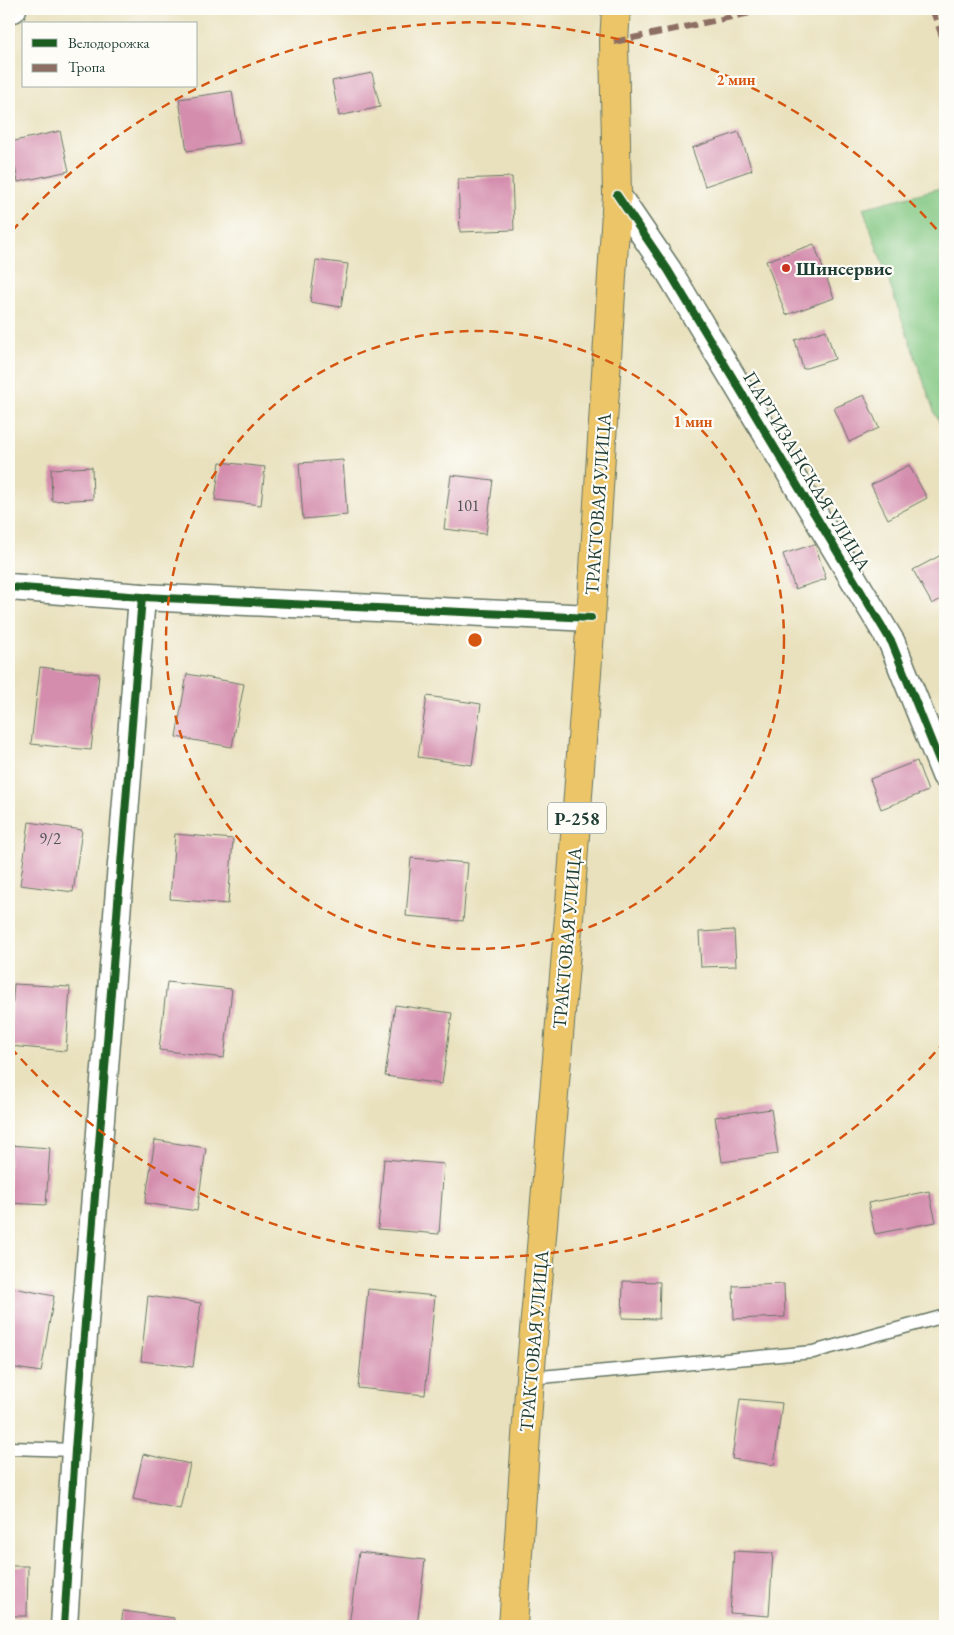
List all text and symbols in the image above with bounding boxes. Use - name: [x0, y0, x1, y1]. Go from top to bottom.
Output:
- legend: [22, 22, 198, 88]
- text: Велодорожка: [68, 33, 149, 52]
- text: Тропа: [68, 57, 105, 76]
- text: 2 мин: [716, 70, 756, 89]
- place label: Шинсервис: [796, 256, 893, 281]
- marker: Шинсервис: [780, 262, 792, 274]
- street label: ПАРТИЗАНСКАЯ УЛИЦА: [737, 367, 877, 576]
- street label: ТРАКТОВАЯ УЛИЦА: [579, 411, 617, 596]
- text: 1 мин: [673, 412, 713, 431]
- house number: 101: [456, 495, 480, 516]
- centre of rings: [466, 631, 484, 649]
- road number: Р-258: [548, 802, 606, 834]
- house number: 9/2: [39, 828, 61, 849]
- street label: ТРАКТОВАЯ УЛИЦА: [547, 845, 587, 1030]
- street label: ТРАКТОВАЯ УЛИЦА: [514, 1248, 554, 1433]

